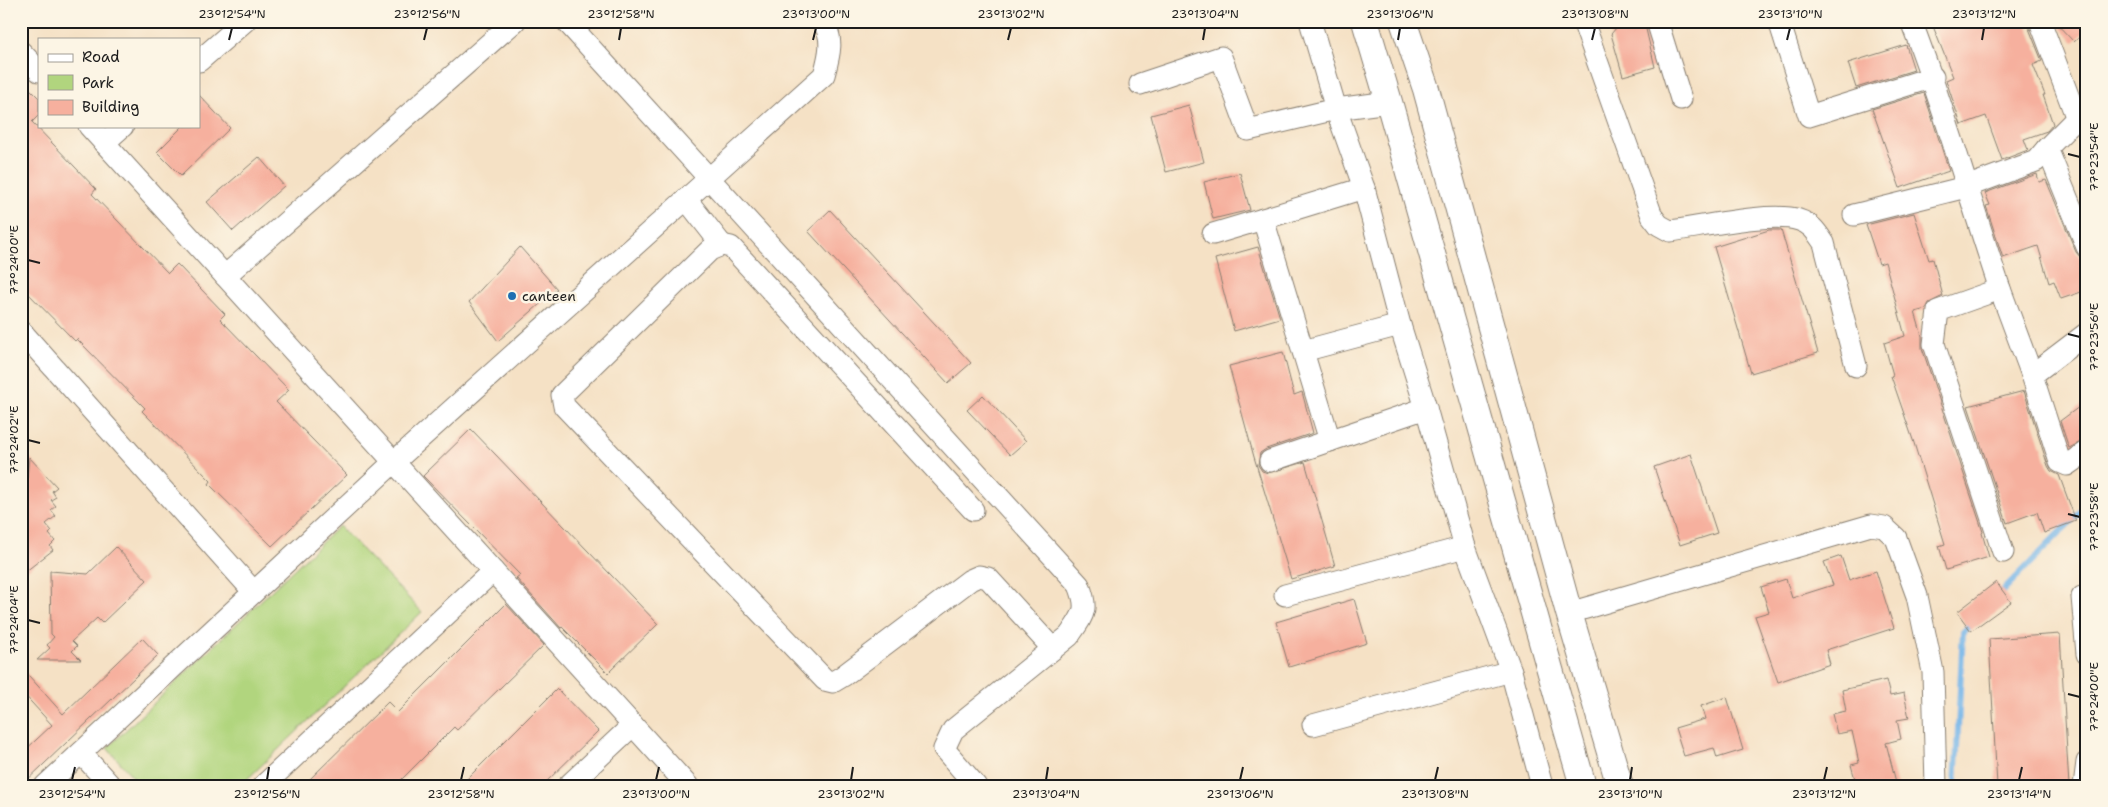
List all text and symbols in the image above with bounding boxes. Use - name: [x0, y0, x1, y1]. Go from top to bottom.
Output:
- text: 23°12'54"N: [198, 6, 266, 22]
- text: 23°12'56"N: [394, 6, 460, 22]
- text: 23°12'58"N: [587, 6, 655, 22]
- text: 23°13'00"N: [782, 6, 850, 22]
- text: 23°13'02"N: [977, 6, 1045, 22]
- text: 23°13'04"N: [1171, 6, 1239, 22]
- text: 23°13'06"N: [1366, 6, 1434, 22]
- text: 23°13'08"N: [1561, 6, 1629, 22]
- text: 23°13'10"N: [1757, 6, 1823, 22]
- text: 23°13'12"N: [1952, 6, 2016, 22]
- legend: [38, 38, 200, 128]
- text: Road: [82, 47, 120, 67]
- text: Park: [82, 73, 114, 93]
- text: Building: [82, 97, 139, 117]
- text: 77°23'54"E: [2086, 123, 2102, 191]
- text: 77°24'00"E: [6, 225, 22, 295]
- place label: canteen: [522, 287, 576, 305]
- marker: canteen: [506, 290, 518, 302]
- text: 77°23'56"E: [2086, 303, 2102, 371]
- text: 77°24'02"E: [6, 405, 22, 475]
- text: 77°23'58"E: [2086, 483, 2102, 551]
- text: 77°24'04"E: [6, 585, 22, 655]
- text: 77°24'00"E: [2086, 662, 2102, 732]
- text: 23°12'54"N: [38, 786, 106, 802]
- text: 23°12'56"N: [234, 786, 300, 802]
- text: 23°12'58"N: [427, 786, 495, 802]
- text: 23°13'00"N: [622, 786, 690, 802]
- text: 23°13'02"N: [817, 786, 885, 802]
- text: 23°13'04"N: [1012, 786, 1080, 802]
- text: 23°13'06"N: [1206, 786, 1274, 802]
- text: 23°13'08"N: [1401, 786, 1469, 802]
- text: 23°13'10"N: [1597, 786, 1663, 802]
- text: 23°13'12"N: [1792, 786, 1856, 802]
- text: 23°13'14"N: [1987, 786, 2051, 802]

